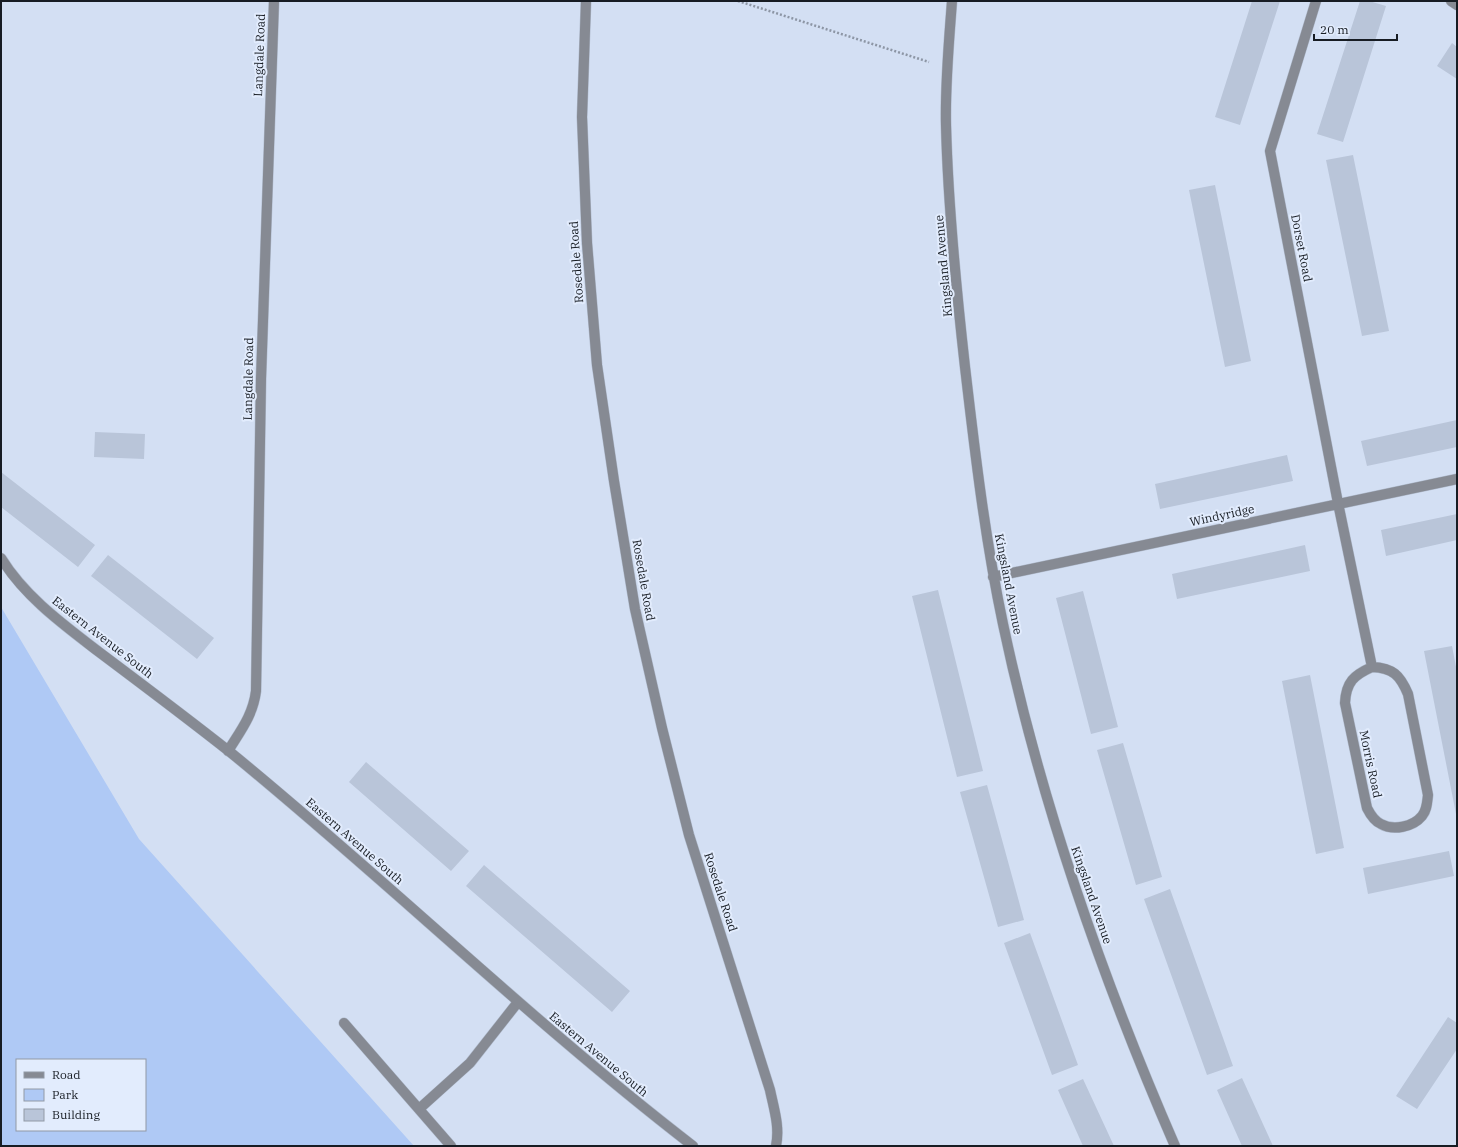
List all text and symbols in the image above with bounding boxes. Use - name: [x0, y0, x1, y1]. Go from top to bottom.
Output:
- street label: Langdale Road: [250, 13, 268, 97]
- scale bar: [1314, 16, 1397, 42]
- text: 20 m: [1320, 22, 1349, 37]
- street label: Dorset Road: [1288, 213, 1316, 283]
- street label: Kingsland Avenue: [931, 214, 955, 318]
- street label: Rosedale Road: [566, 220, 586, 304]
- street label: Langdale Road: [240, 337, 256, 421]
- street label: Windyridge: [1188, 501, 1256, 529]
- street label: Kingsland Avenue: [992, 532, 1026, 636]
- street label: Rosedale Road: [629, 538, 659, 622]
- street label: Eastern Avenue South: [49, 593, 157, 682]
- street label: Morris Road: [1357, 729, 1385, 799]
- street label: Eastern Avenue South: [303, 795, 407, 888]
- street label: Kingsland Avenue: [1068, 844, 1116, 946]
- street label: Rosedale Road: [701, 851, 741, 933]
- street label: Eastern Avenue South: [547, 1008, 652, 1100]
- legend: [16, 1059, 146, 1131]
- text: Road: [52, 1067, 81, 1082]
- text: Park: [52, 1087, 78, 1102]
- text: Building: [52, 1107, 100, 1122]

